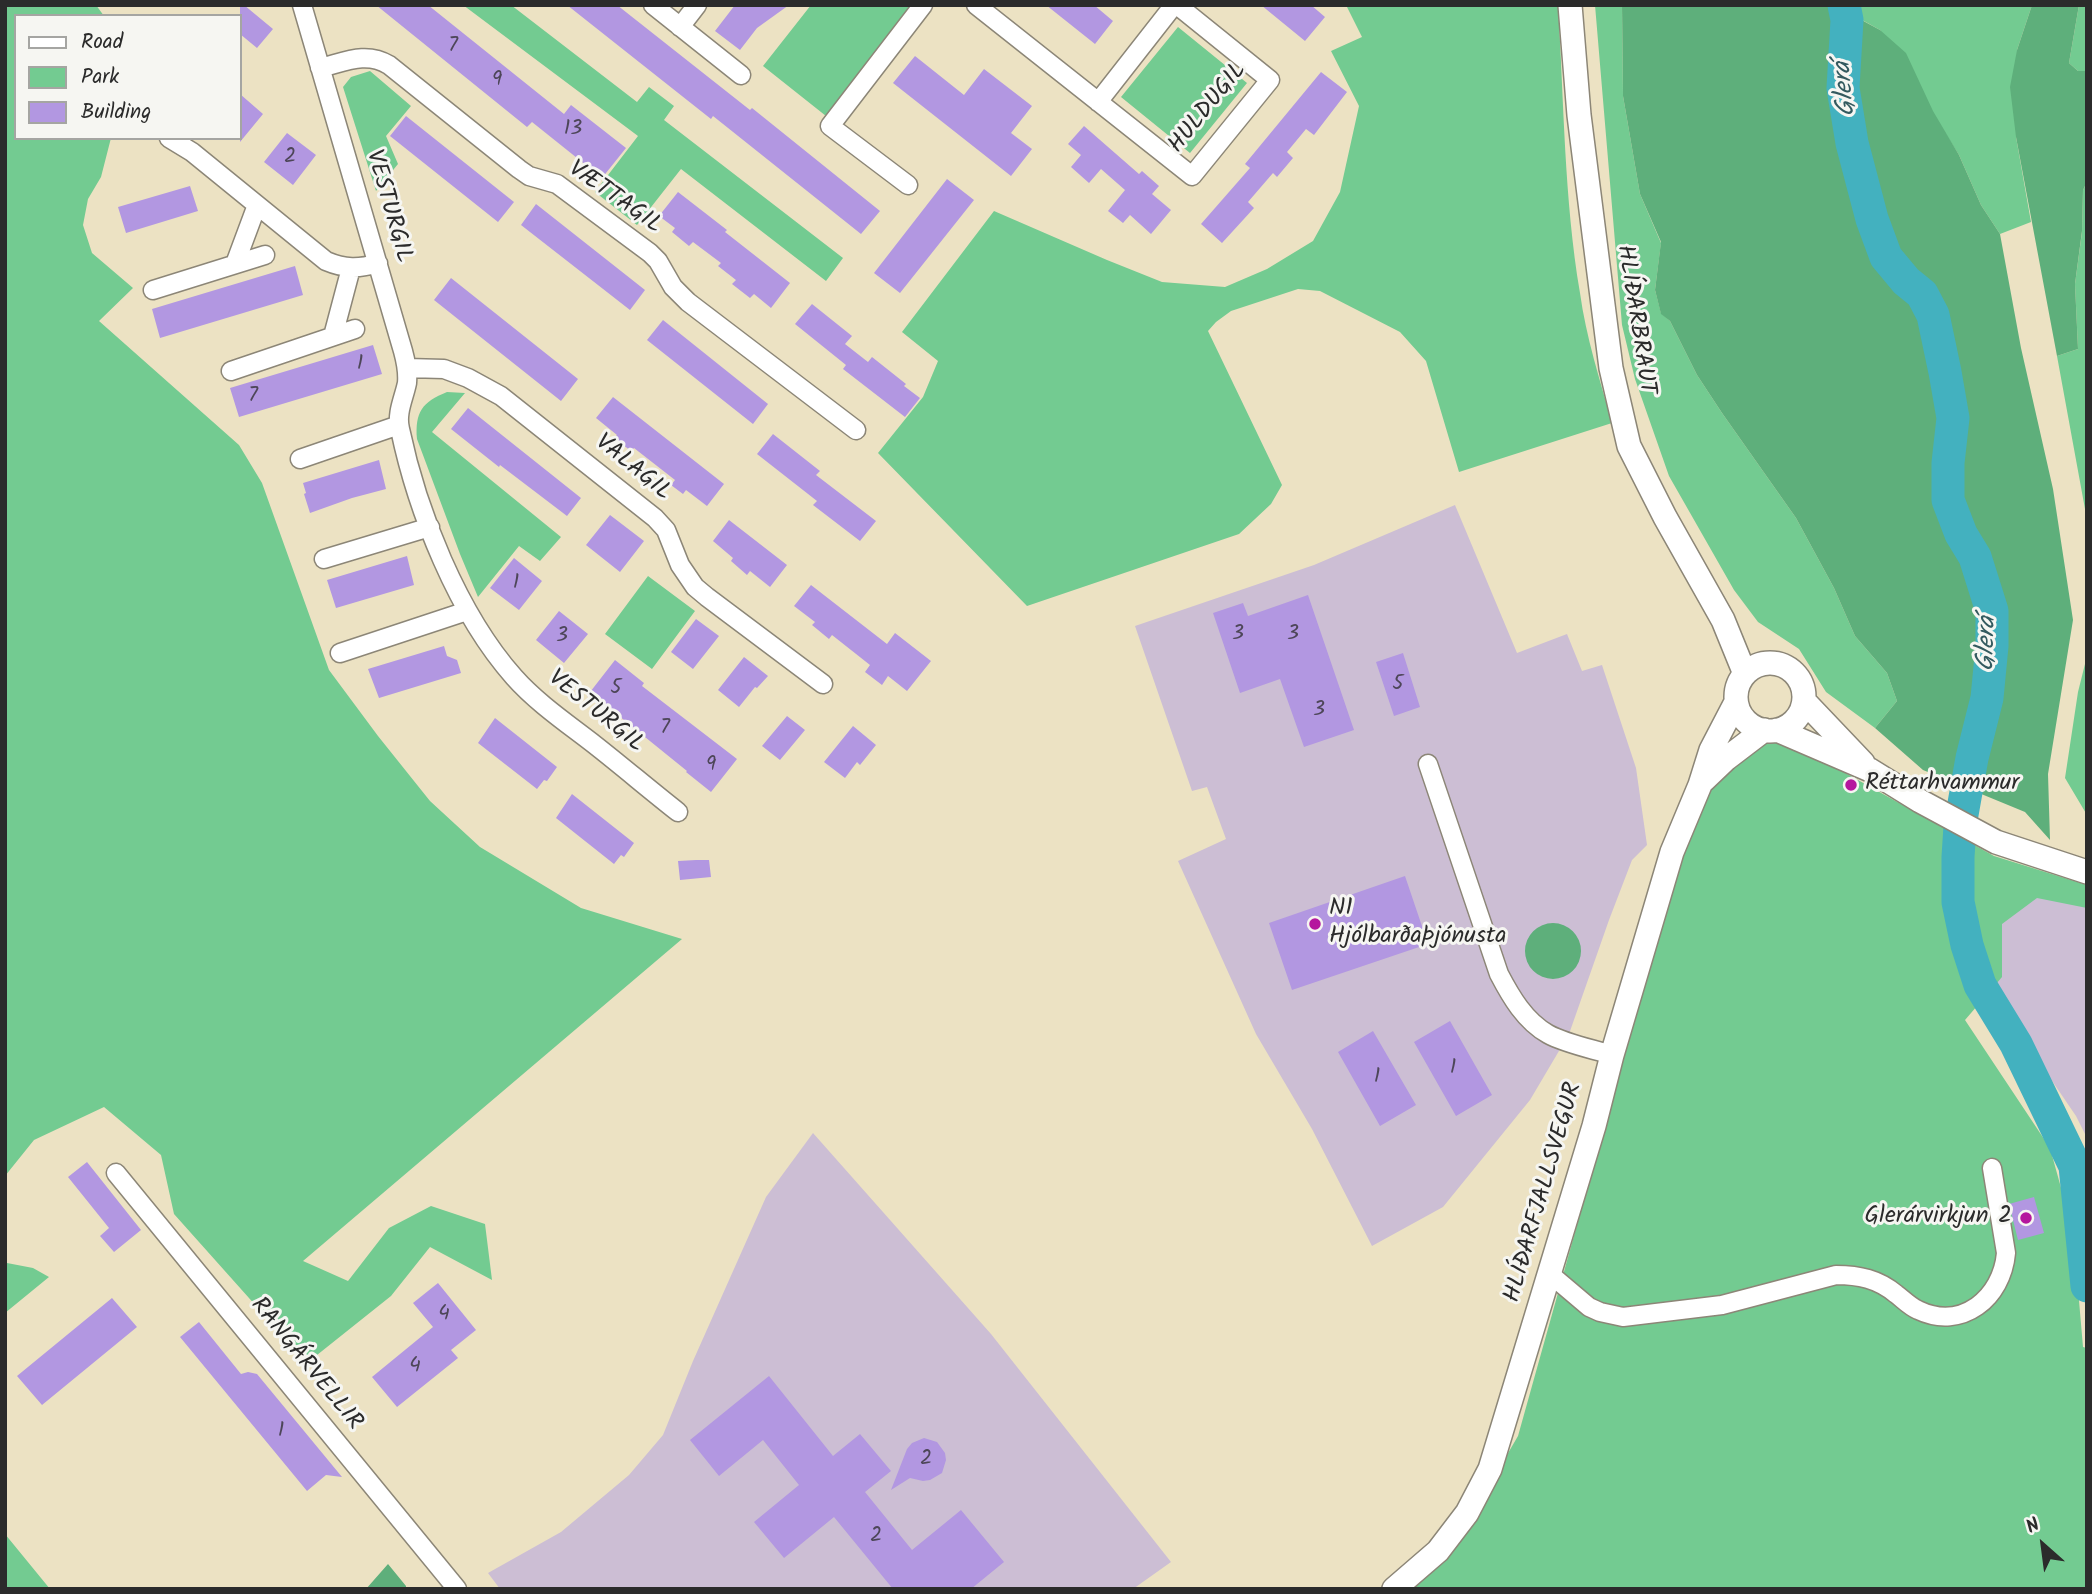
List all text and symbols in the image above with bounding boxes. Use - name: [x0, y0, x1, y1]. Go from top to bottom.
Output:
- legend: [14, 14, 242, 140]
- text: Road: [81, 26, 123, 59]
- house number: 7: [448, 34, 458, 60]
- street label: HULDUGIL: [1164, 58, 1254, 160]
- water label: Glerá: [1829, 60, 1865, 118]
- text: Park: [81, 61, 119, 94]
- house number: 9: [492, 68, 502, 94]
- text: Building: [81, 96, 151, 129]
- house number: 13: [564, 117, 582, 143]
- house number: 2: [284, 145, 296, 171]
- street label: VESTURGIL: [357, 147, 417, 267]
- street label: VÆTTAGIL: [561, 156, 667, 242]
- street label: HLÍÐARBRAUT: [1608, 243, 1660, 397]
- house number: 1: [357, 352, 363, 378]
- house number: 7: [248, 384, 258, 410]
- street label: VALAGIL: [588, 429, 676, 509]
- house number: 1: [513, 571, 519, 597]
- water label: Glerá: [1972, 616, 2006, 672]
- house number: 3: [1232, 622, 1244, 648]
- house number: 3: [1287, 622, 1299, 648]
- house number: 3: [556, 624, 568, 650]
- street label: VESTURGIL: [541, 665, 649, 761]
- house number: 5: [1392, 672, 1404, 698]
- house number: 5: [610, 676, 622, 702]
- house number: 3: [1313, 698, 1325, 724]
- house number: 7: [660, 716, 670, 742]
- house number: 9: [706, 753, 716, 779]
- place label: Réttarhvammur: [1865, 771, 2019, 799]
- marker: Réttarhvammur: [1843, 777, 1859, 793]
- place label: N1 Hjólbarðaþjónusta: [1329, 896, 1506, 952]
- marker: N1 Hjólbarðaþjónusta: [1307, 916, 1323, 932]
- house number: 1: [1450, 1056, 1456, 1082]
- house number: 1: [1374, 1065, 1380, 1091]
- street label: HLÍÐARFJALLSVEGUR: [1500, 1080, 1590, 1306]
- place label: Glerárvirkjun 2: [1864, 1204, 2012, 1232]
- marker: Glerárvirkjun 2: [2018, 1210, 2034, 1226]
- street label: RANGÁRVELLIR: [243, 1293, 367, 1437]
- house number: 4: [438, 1302, 450, 1328]
- house number: 4: [409, 1354, 421, 1380]
- house number: 1: [278, 1419, 284, 1445]
- house number: 2: [920, 1447, 932, 1473]
- north arrow: [2008, 1510, 2078, 1580]
- text: N: [2021, 1510, 2045, 1543]
- house number: 2: [870, 1524, 882, 1550]

